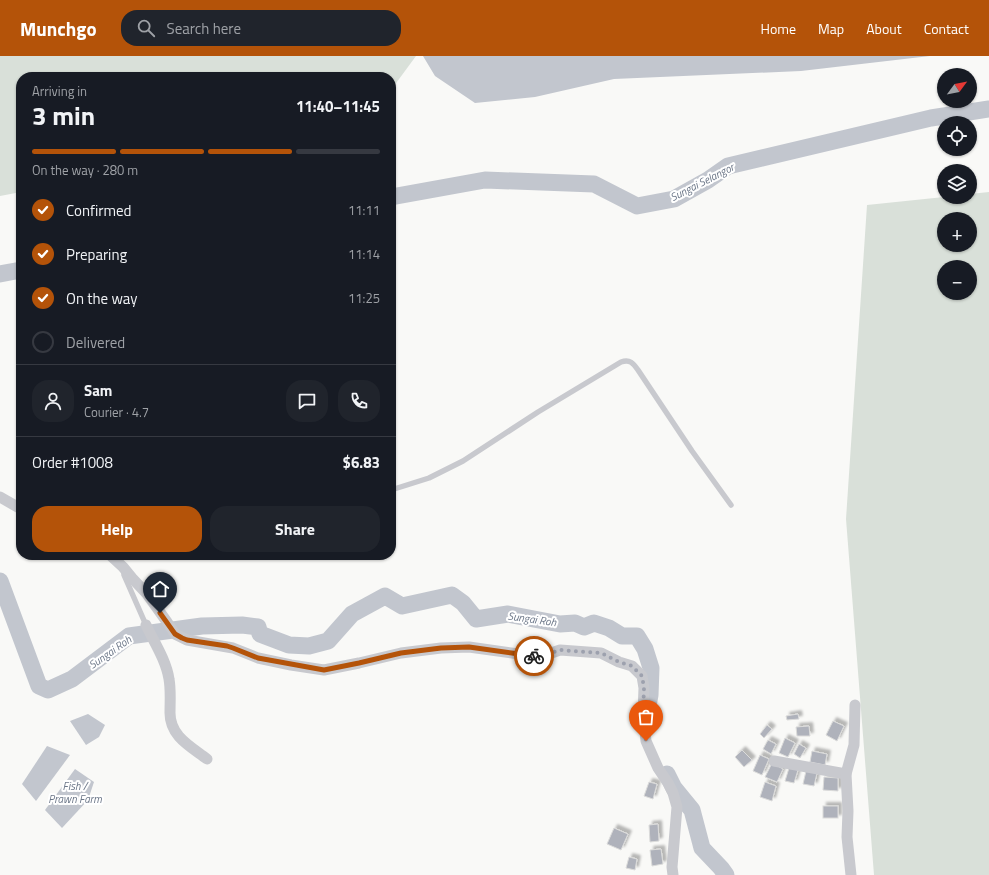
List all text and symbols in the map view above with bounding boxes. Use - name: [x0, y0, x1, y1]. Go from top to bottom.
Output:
- search box: [121, 10, 401, 46]
- text: Munchgo: [20, 14, 97, 43]
- icon: search: [135, 17, 157, 39]
- text: Search here: [167, 17, 241, 40]
- text: Home: [761, 18, 796, 39]
- text: Map: [818, 18, 844, 39]
- text: About: [866, 18, 902, 39]
- text: Contact: [924, 18, 969, 39]
- north arrow: [937, 68, 977, 108]
- map controls: [937, 68, 977, 300]
- text: Arriving in: [32, 81, 87, 101]
- text: 11:40–11:45: [296, 95, 380, 118]
- text: 3 min: [32, 96, 95, 135]
- button: locate: [937, 116, 977, 156]
- water label: Sungai Selangor: [667, 158, 738, 205]
- text: On the way · 280 m: [32, 160, 138, 180]
- button: layers: [937, 164, 977, 204]
- icon: check: [32, 199, 54, 221]
- text: Confirmed: [66, 199, 131, 222]
- text: 11:11: [348, 200, 380, 220]
- button: +: [937, 212, 977, 252]
- icon: check: [32, 243, 54, 265]
- text: Preparing: [66, 243, 127, 266]
- text: 11:14: [348, 244, 380, 264]
- button: −: [937, 260, 977, 300]
- icon: check: [32, 287, 54, 309]
- text: On the way: [66, 287, 138, 310]
- text: 11:25: [348, 288, 380, 308]
- text: Delivered: [66, 331, 125, 354]
- text: Sam: [84, 379, 112, 402]
- button: person: [32, 380, 74, 422]
- button: chat: [286, 380, 328, 422]
- button: phone: [338, 380, 380, 422]
- text: Courier · 4.7: [84, 402, 149, 422]
- text: Order #1008: [32, 451, 113, 474]
- text: $6.83: [343, 451, 380, 474]
- button: Help: [32, 506, 202, 552]
- button: Share: [210, 506, 380, 552]
- pin: [143, 572, 177, 613]
- icon: home: [149, 578, 171, 600]
- water label: Sungai Roh: [507, 608, 558, 630]
- water label: Sungai Roh: [85, 631, 135, 673]
- courier: [514, 636, 554, 676]
- icon: bike: [523, 645, 545, 667]
- pin: [629, 700, 663, 741]
- icon: bag: [635, 706, 657, 728]
- water label: Fish / Prawn Farm: [48, 778, 102, 807]

